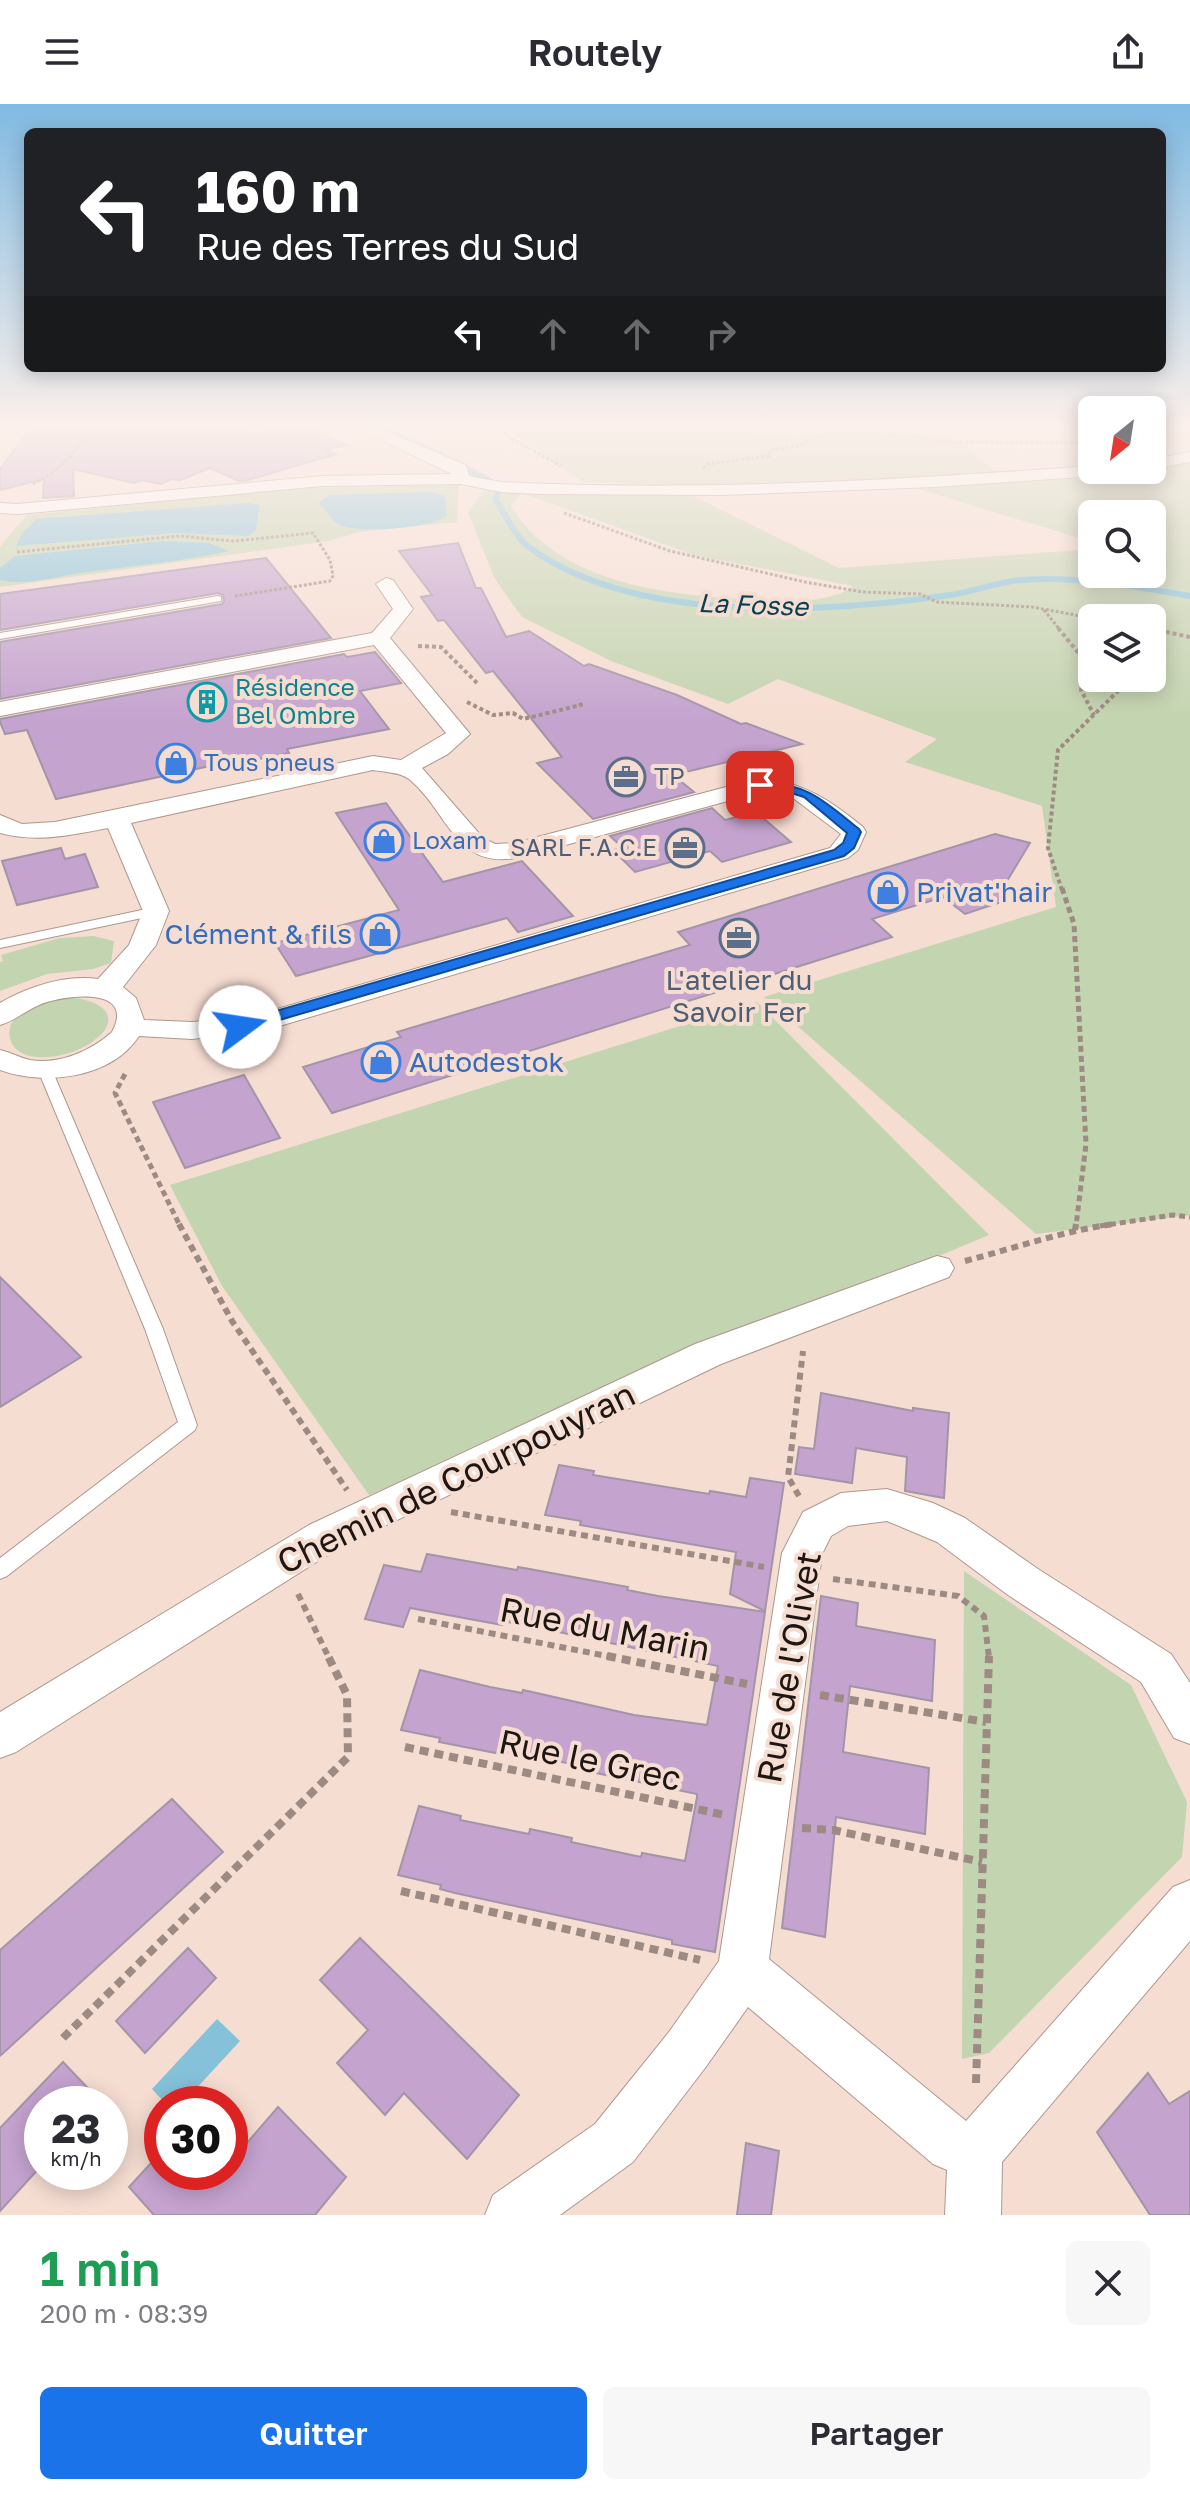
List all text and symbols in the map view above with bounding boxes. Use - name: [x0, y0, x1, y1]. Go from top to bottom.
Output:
- icon: menu: [40, 30, 84, 74]
- icon: share: [1106, 30, 1150, 74]
- text: Routely: [528, 31, 662, 74]
- text: 160 m: [196, 157, 360, 224]
- icon: left: [64, 160, 168, 264]
- text: Rue des Terres du Sud: [196, 225, 579, 268]
- icon: left: [447, 312, 491, 356]
- icon: ahead: [531, 312, 575, 356]
- icon: ahead: [615, 312, 659, 356]
- icon: right: [699, 312, 743, 356]
- north arrow: [1078, 396, 1166, 484]
- map controls: [1078, 396, 1166, 692]
- button: search: [1078, 500, 1166, 588]
- water label: La Fosse: [698, 587, 810, 622]
- button: layers: [1078, 604, 1166, 692]
- place label: Résidence Bel Ombre: [235, 672, 355, 729]
- building icon: Résidence Bel Ombre: [186, 681, 228, 723]
- shop icon: Tous pneus: [155, 742, 197, 784]
- place label: Tous pneus: [204, 747, 335, 776]
- pin: [726, 751, 794, 819]
- office icon: TP: [605, 756, 647, 798]
- place label: TP: [654, 761, 685, 790]
- icon: arrive: [738, 763, 782, 807]
- shop icon: Loxam: [363, 820, 405, 862]
- place label: Loxam: [412, 825, 487, 854]
- office icon: SARL F.A.C.E: [664, 827, 706, 869]
- place label: SARL F.A.C.E: [510, 832, 657, 861]
- shop icon: Privat'hair: [867, 871, 909, 913]
- place label: Privat'hair: [916, 875, 1052, 908]
- shop icon: Clément & fils: [359, 913, 401, 955]
- place label: Clément & fils: [165, 917, 352, 950]
- office icon: L'atelier du Savoir Fer: [718, 917, 760, 959]
- place label: L'atelier du Savoir Fer: [665, 963, 813, 1028]
- position arrow: [198, 985, 282, 1069]
- shop icon: Autodestok: [360, 1041, 402, 1083]
- place label: Autodestok: [409, 1045, 564, 1078]
- street label: Chemin de Courpouyran: [270, 1373, 641, 1581]
- street label: Rue de l'Olivet: [748, 1548, 828, 1786]
- street label: Rue du Marin: [497, 1588, 714, 1668]
- street label: Rue le Grec: [496, 1720, 685, 1798]
- speed limit sign: 30: [144, 2086, 248, 2190]
- text: 23: [52, 2104, 100, 2152]
- text: km/h: [51, 2146, 101, 2170]
- text: 1 min: [40, 2239, 160, 2297]
- button: close: [1066, 2241, 1150, 2325]
- text: 200 m · 08:39: [40, 2298, 208, 2329]
- button: Quitter: [40, 2387, 587, 2479]
- button: Partager: [603, 2387, 1150, 2479]

